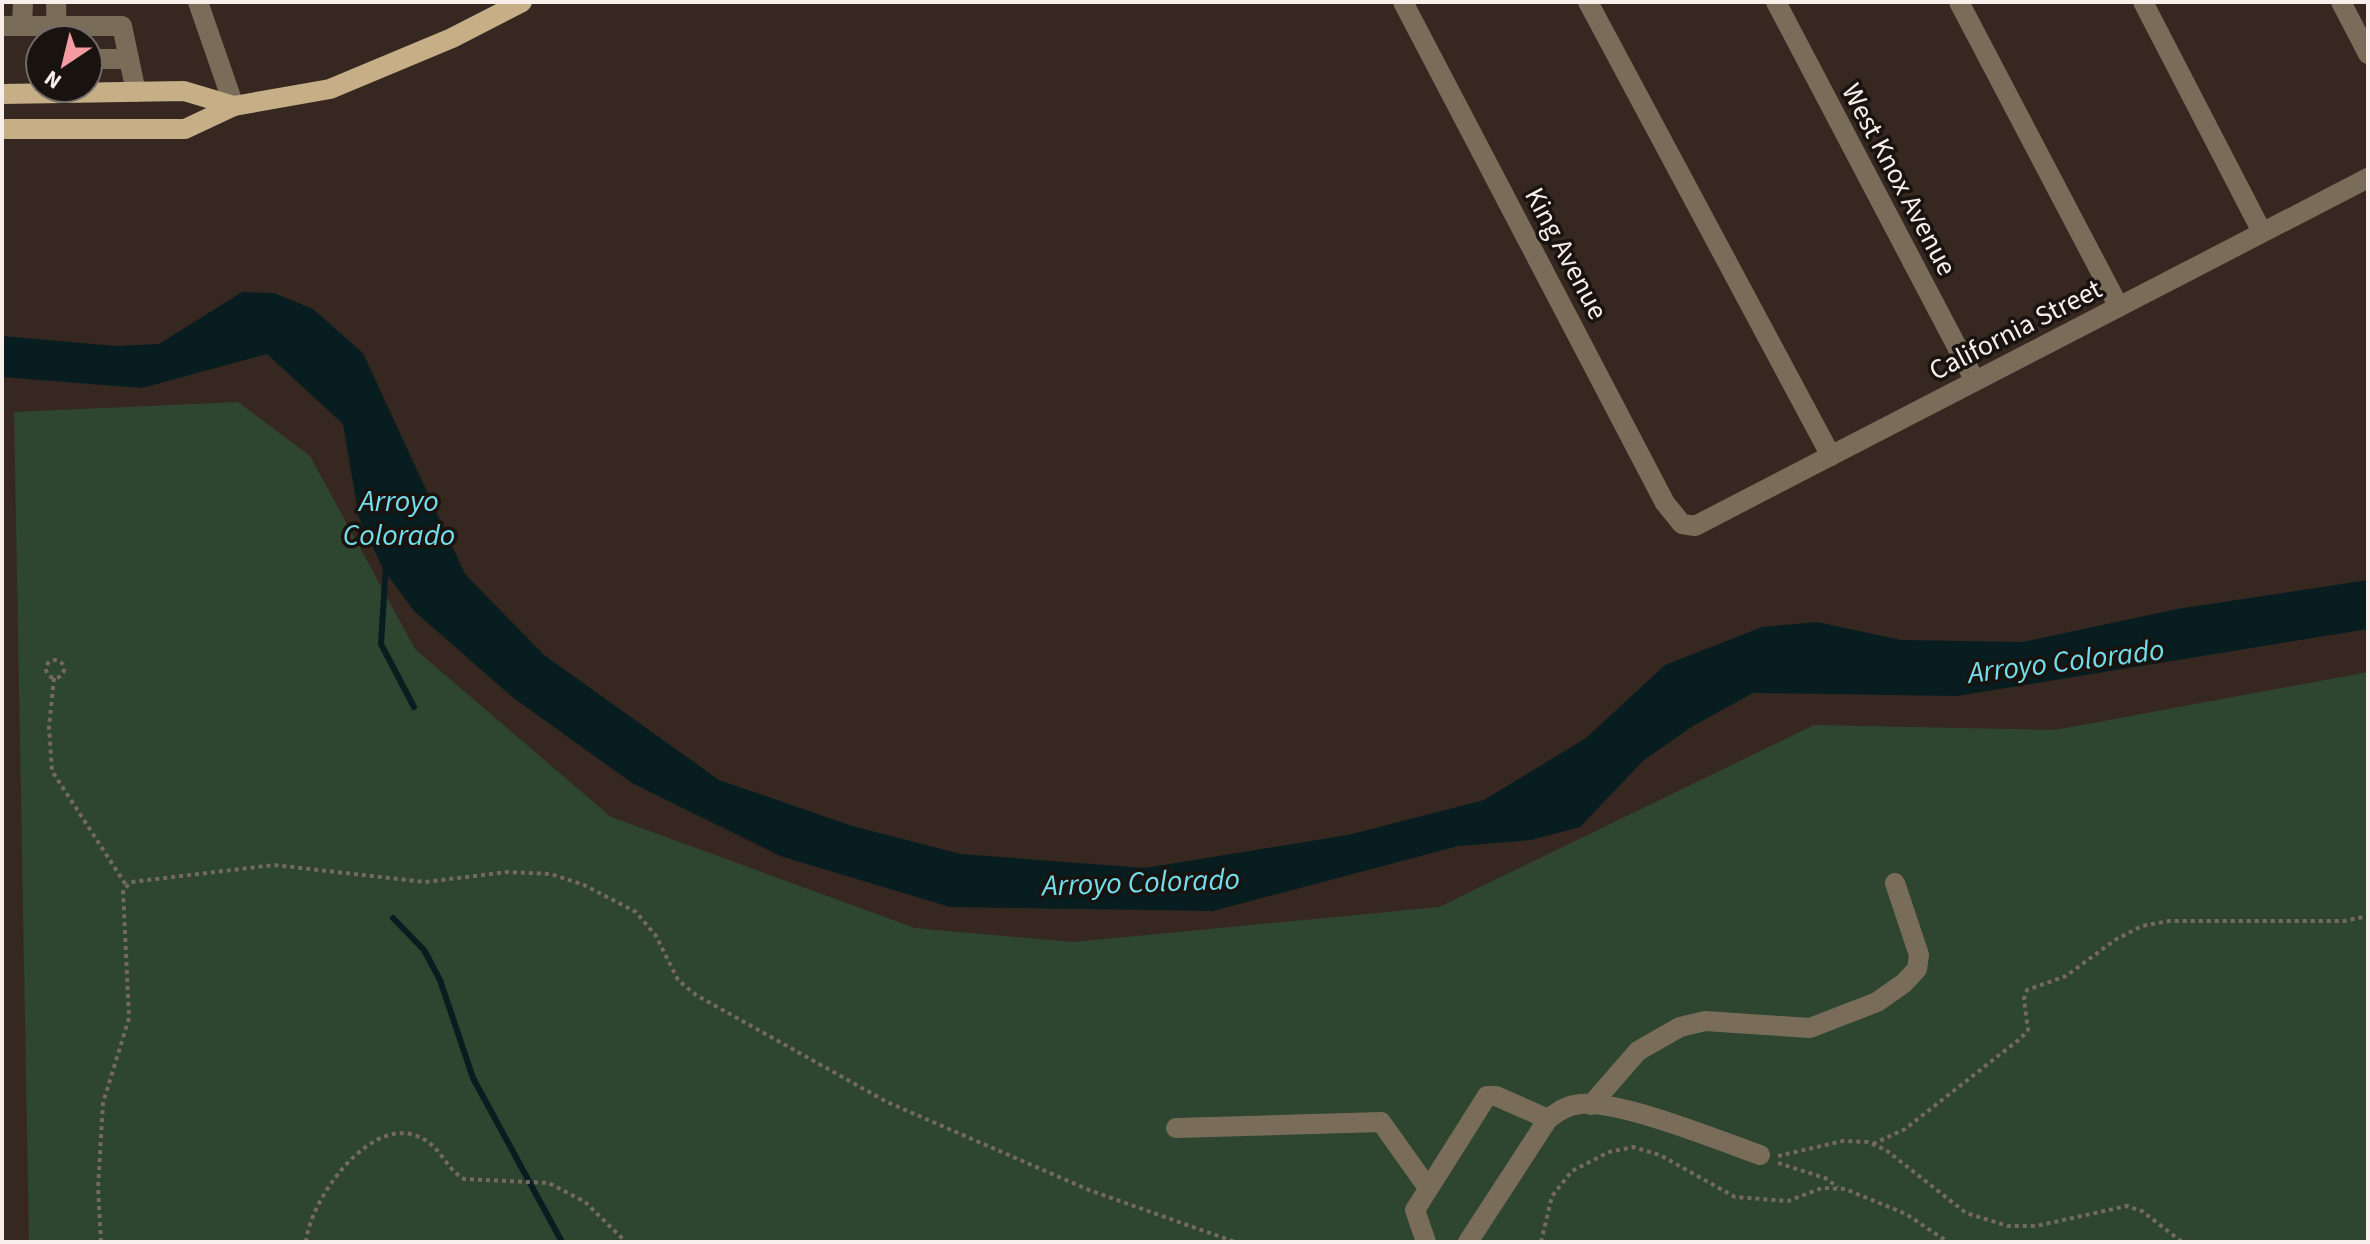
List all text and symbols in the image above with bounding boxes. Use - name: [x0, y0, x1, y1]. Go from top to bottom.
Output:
- north arrow: [24, 24, 104, 104]
- text: N: [38, 62, 68, 97]
- street label: West Knox Avenue: [1832, 76, 1967, 283]
- street label: King Avenue: [1515, 180, 1618, 327]
- street label: California Street: [1922, 269, 2109, 391]
- water label: Arroyo Colorado: [343, 480, 455, 557]
- water label: Arroyo Colorado: [1963, 628, 2167, 695]
- water label: Arroyo Colorado: [1040, 858, 1241, 908]

